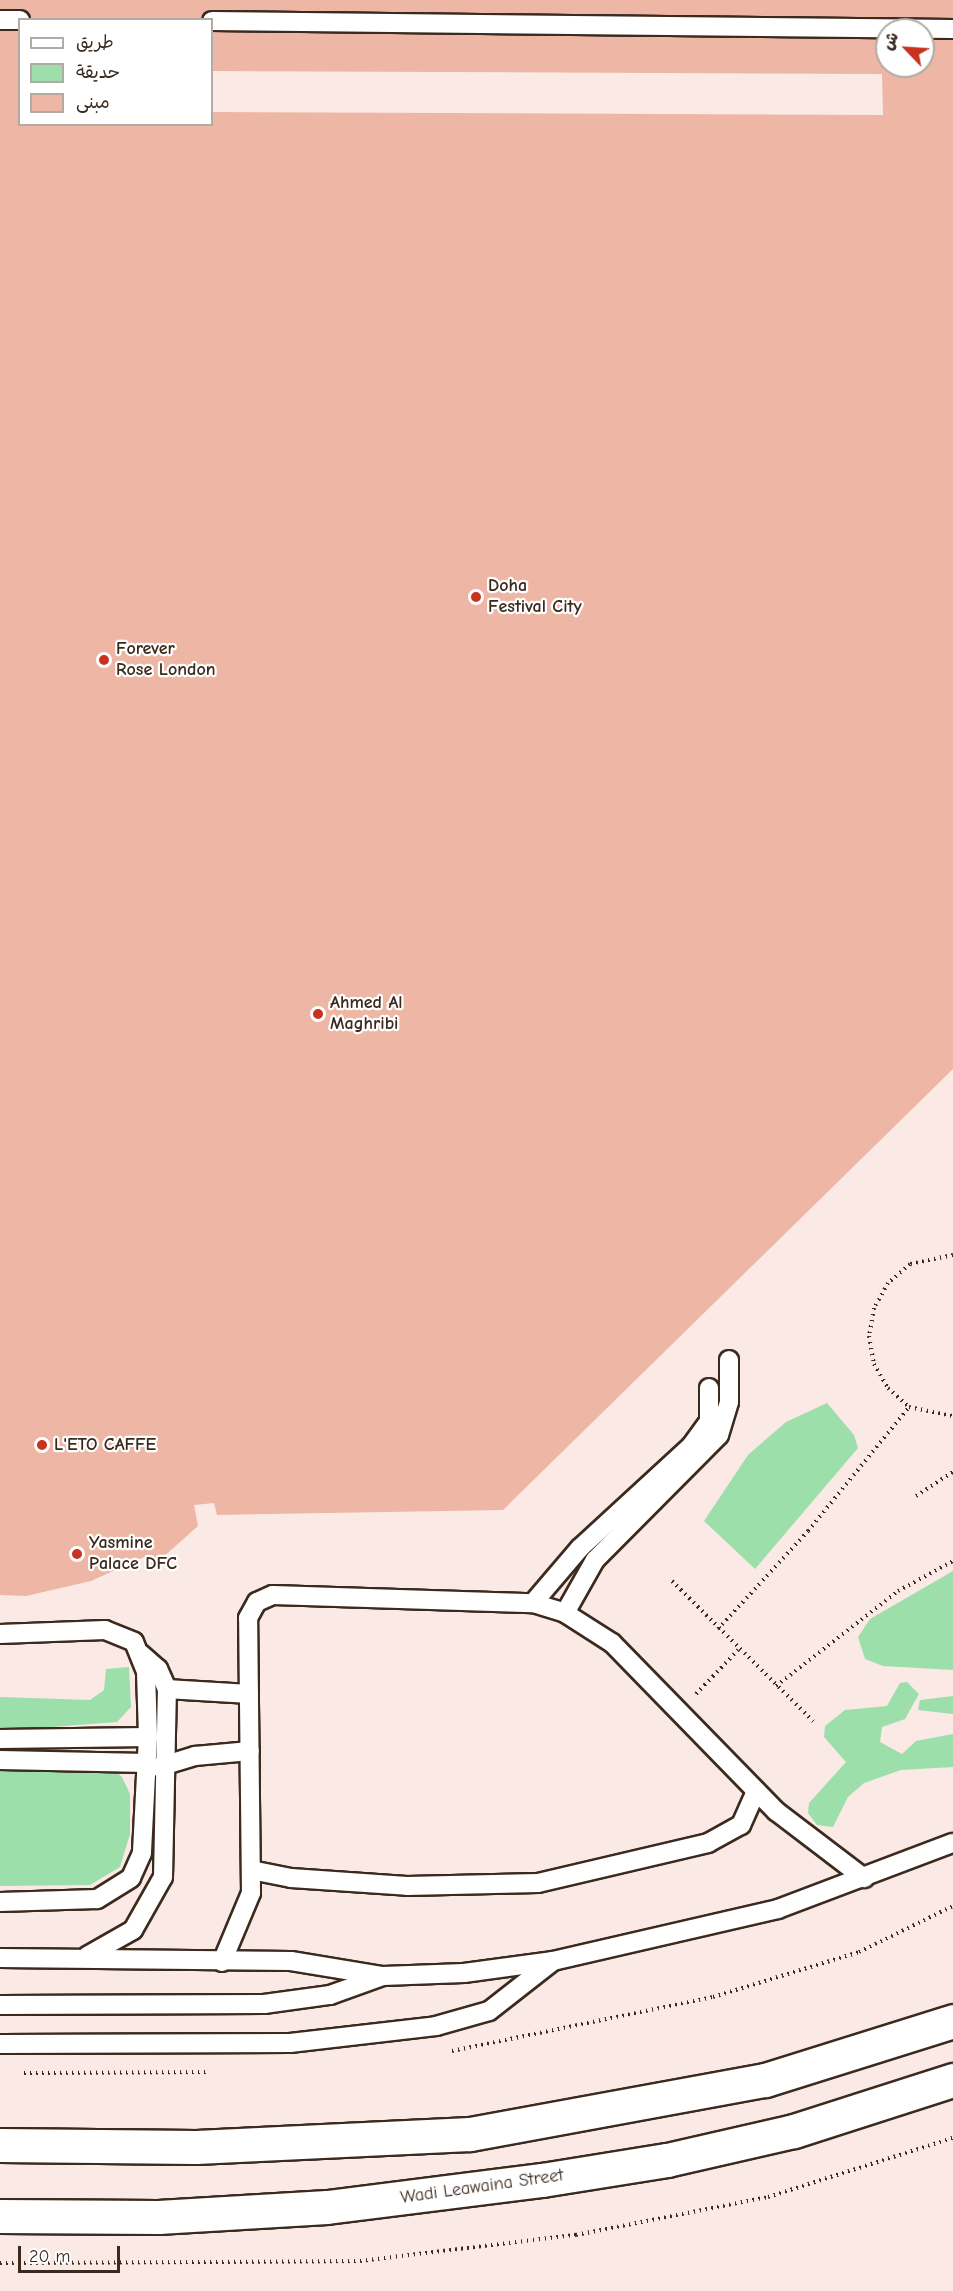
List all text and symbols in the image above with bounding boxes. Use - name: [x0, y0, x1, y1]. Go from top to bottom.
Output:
- legend: [18, 18, 213, 126]
- north arrow: [875, 18, 935, 78]
- text: ش: [879, 29, 902, 53]
- text: طريق: [76, 32, 114, 53]
- text: حديقة: [76, 62, 120, 83]
- text: مبنى: [76, 92, 110, 113]
- place label: Doha Festival City: [488, 576, 582, 618]
- marker: Doha Festival City: [469, 590, 483, 604]
- place label: Forever Rose London: [116, 639, 215, 682]
- marker: Forever Rose London: [97, 653, 111, 667]
- place label: Ahmed Al Maghribi: [330, 993, 403, 1036]
- marker: Ahmed Al Maghribi: [311, 1007, 325, 1021]
- place label: L'ETO CAFFE: [54, 1434, 156, 1456]
- marker: L'ETO CAFFE: [35, 1438, 49, 1452]
- place label: Yasmine Palace DFC: [89, 1533, 177, 1576]
- marker: Yasmine Palace DFC: [70, 1547, 84, 1561]
- street label: Wadi Leawaina Street: [399, 2165, 565, 2209]
- scale bar: [21, 2234, 123, 2272]
- text: 20 m: [29, 2246, 70, 2267]

